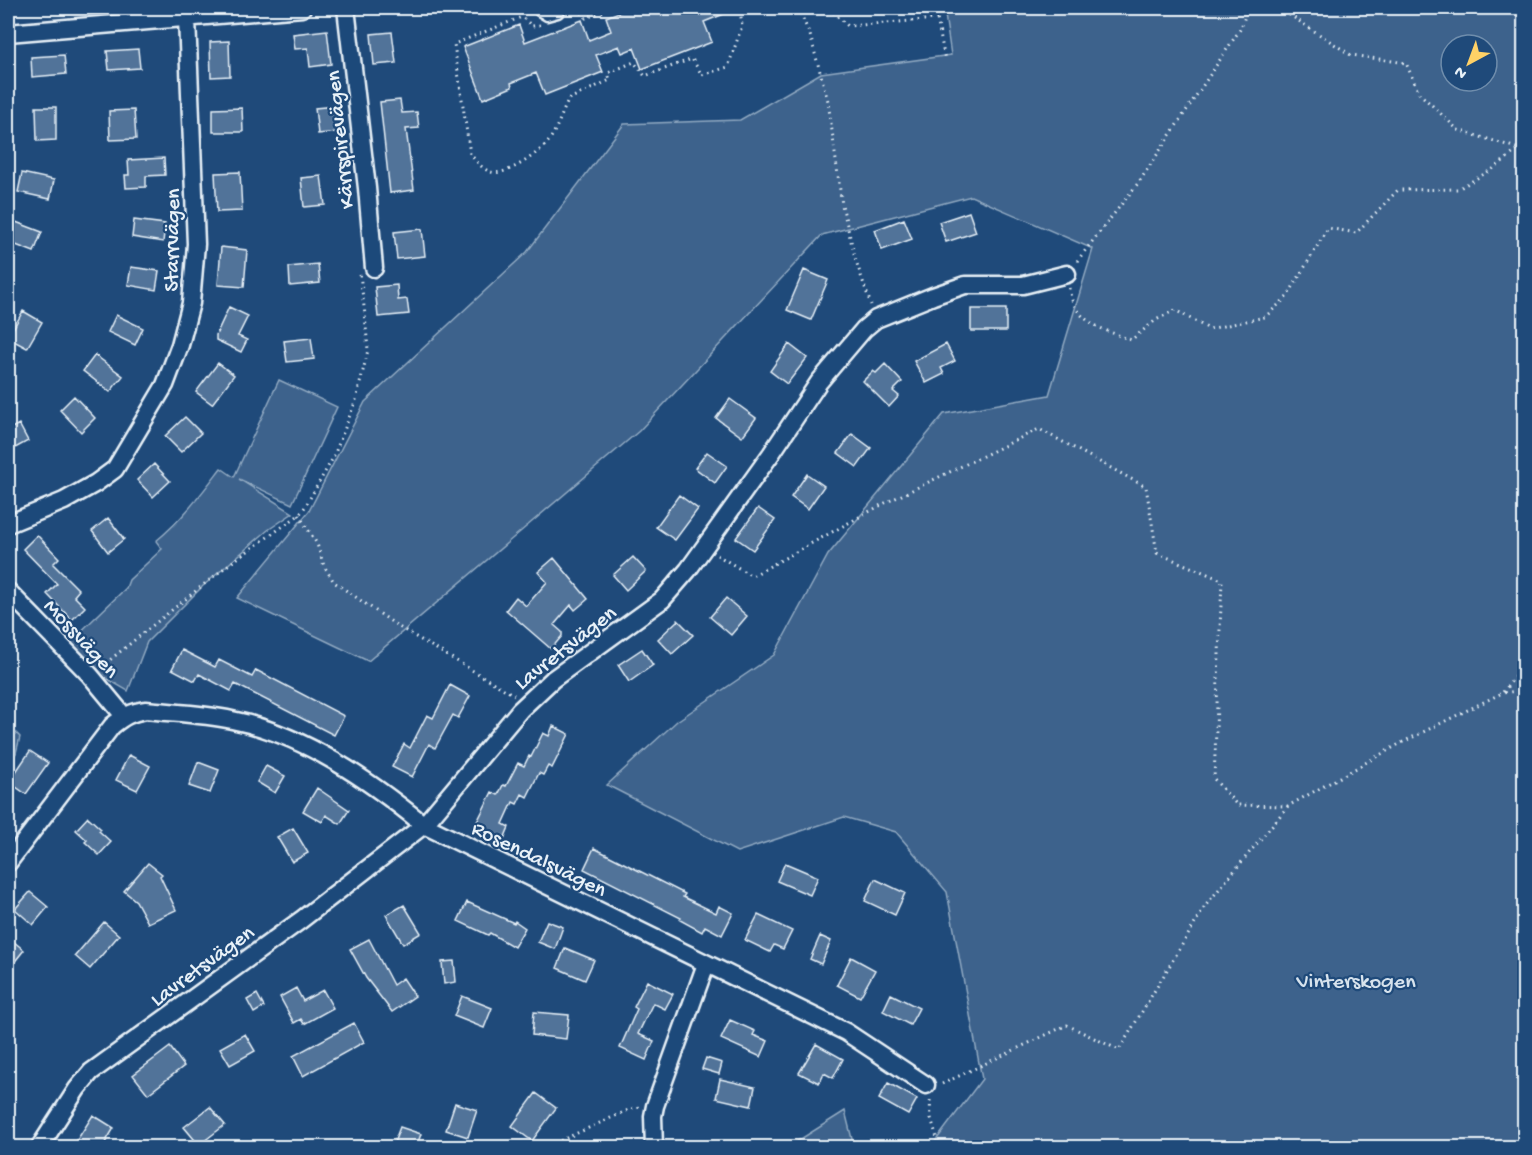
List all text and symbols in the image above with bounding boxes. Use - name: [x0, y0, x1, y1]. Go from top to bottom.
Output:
- north arrow: [1439, 33, 1499, 93]
- text: N: [1451, 61, 1472, 82]
- street label: Kärrspirevägen: [322, 69, 362, 210]
- street label: Starrvägen: [160, 188, 188, 292]
- street label: Mossvägen: [37, 595, 124, 685]
- street label: Lavretsvägen: [510, 601, 623, 697]
- street label: Rosendalsvägen: [466, 817, 611, 905]
- street label: Lavretsvägen: [146, 920, 261, 1014]
- park label: Vinterskogen: [1295, 970, 1416, 996]

